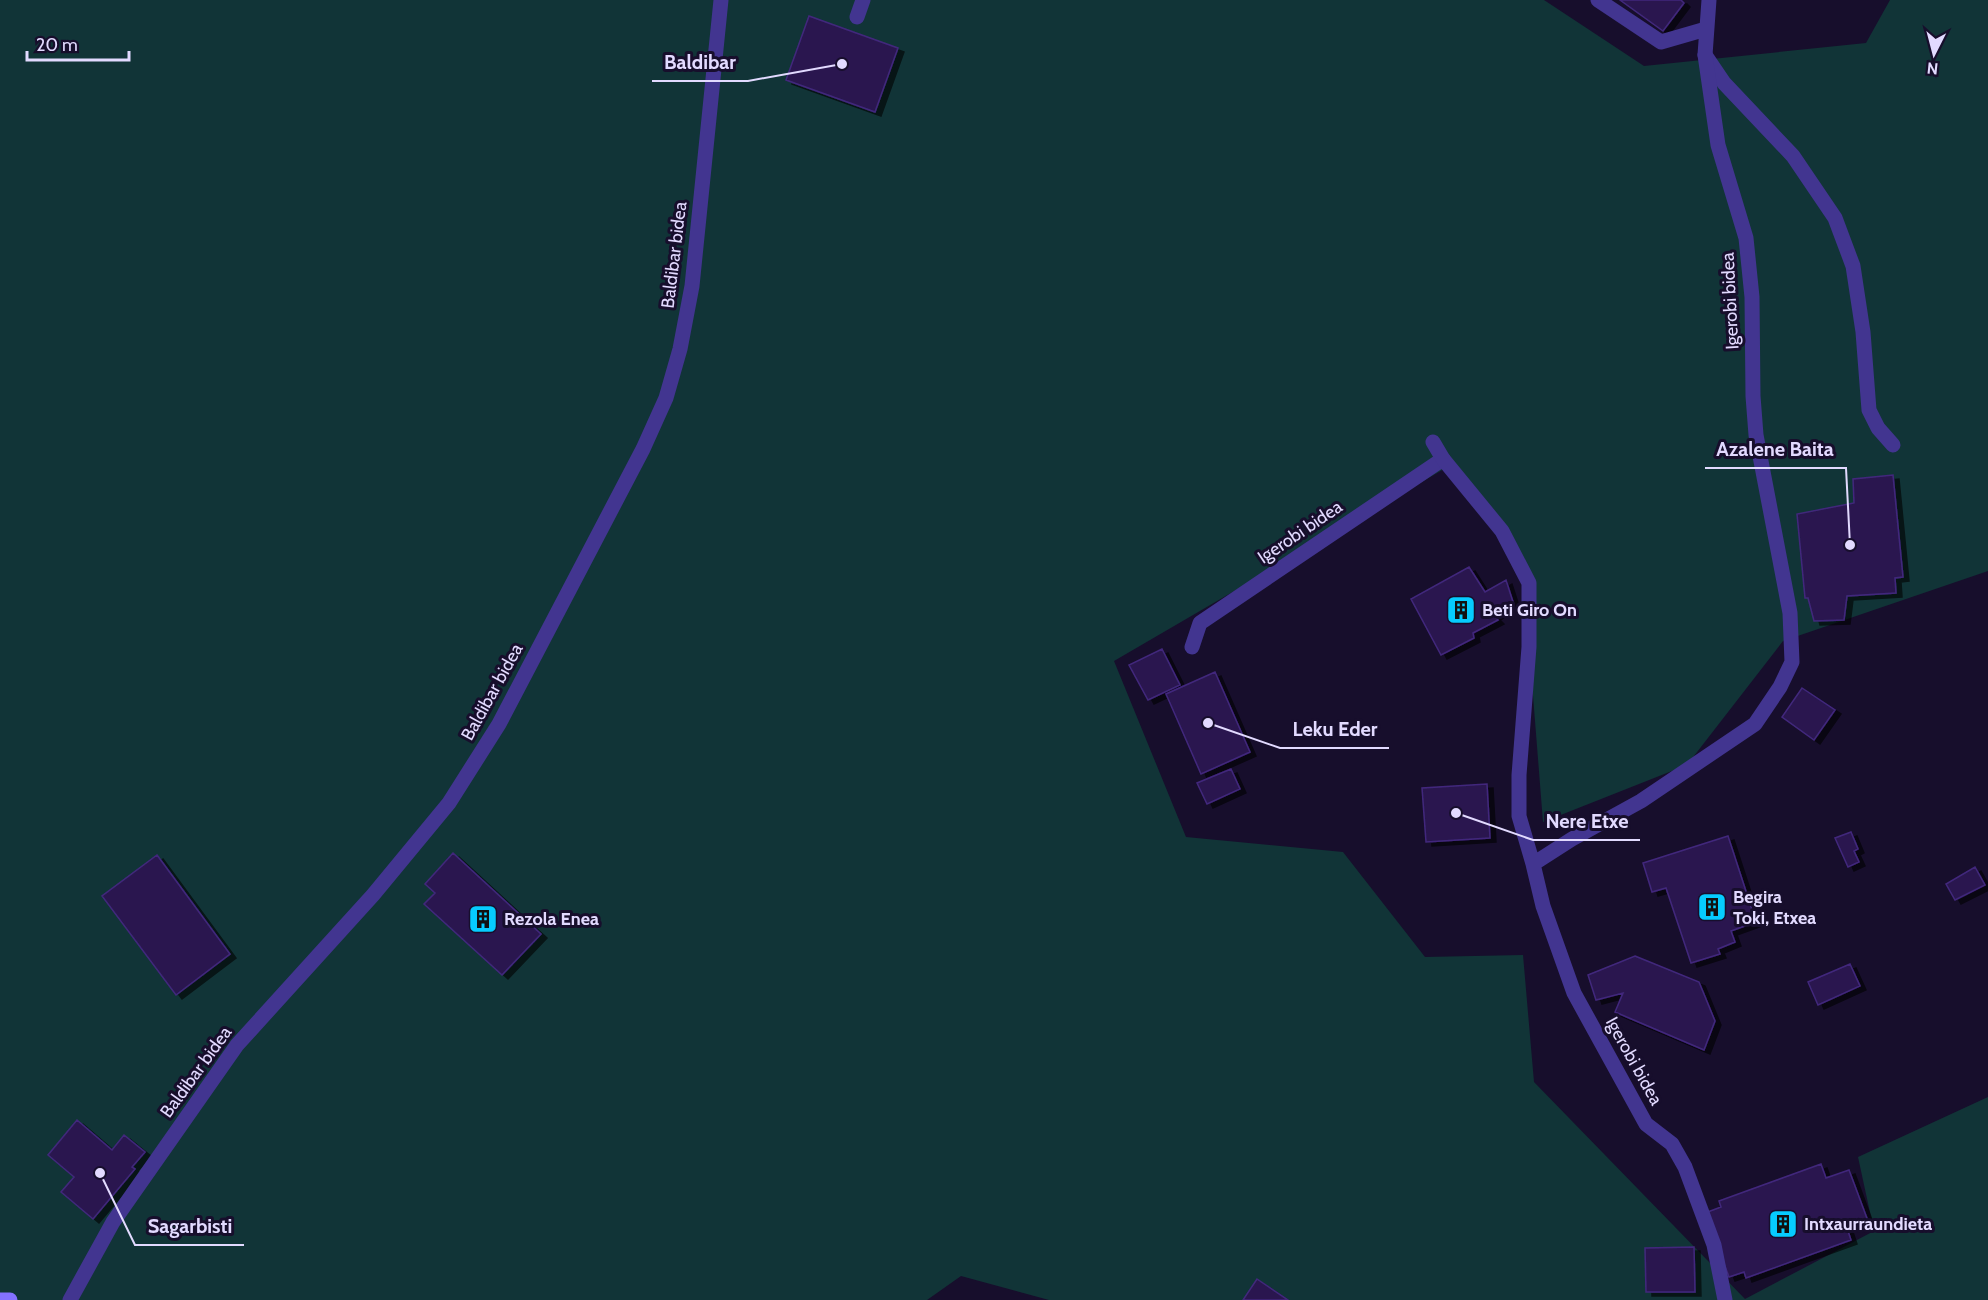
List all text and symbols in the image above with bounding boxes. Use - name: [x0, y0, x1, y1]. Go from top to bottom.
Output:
- scale bar: [27, 24, 129, 62]
- north arrow: [1904, 24, 1964, 84]
- text: 20 m: [36, 34, 78, 56]
- callout: Baldibar: [652, 43, 748, 81]
- text: Baldibar: [664, 50, 736, 74]
- text: N: [1926, 58, 1939, 78]
- street label: Baldibar bidea: [657, 200, 692, 310]
- street label: Igerobi bidea: [1716, 251, 1744, 350]
- callout: Azalene Baita: [1705, 430, 1846, 468]
- text: Azalene Baita: [1716, 437, 1834, 461]
- street label: Igerobi bidea: [1253, 495, 1347, 568]
- building icon: Beti Giro On: [1445, 594, 1477, 626]
- place label: Beti Giro On: [1482, 599, 1577, 621]
- street label: Baldibar bidea: [456, 639, 528, 744]
- callout: Leku Eder: [1280, 710, 1389, 748]
- text: Leku Eder: [1293, 717, 1378, 741]
- callout: Nere Etxe: [1533, 802, 1640, 840]
- text: Nere Etxe: [1545, 809, 1629, 833]
- place label: Begira Toki, Etxea: [1733, 886, 1816, 929]
- building icon: Begira Toki, Etxea: [1696, 891, 1728, 923]
- building icon: Rezola Enea: [467, 903, 499, 935]
- place label: Rezola Enea: [504, 908, 599, 930]
- street label: Igerobi bidea: [1601, 1013, 1667, 1109]
- street label: Baldibar bidea: [156, 1022, 237, 1122]
- callout: Sagarbisti: [135, 1207, 244, 1245]
- building icon: Intxaurraundieta: [1767, 1208, 1799, 1240]
- place label: Intxaurraundieta: [1804, 1213, 1932, 1235]
- text: Sagarbisti: [148, 1214, 232, 1238]

